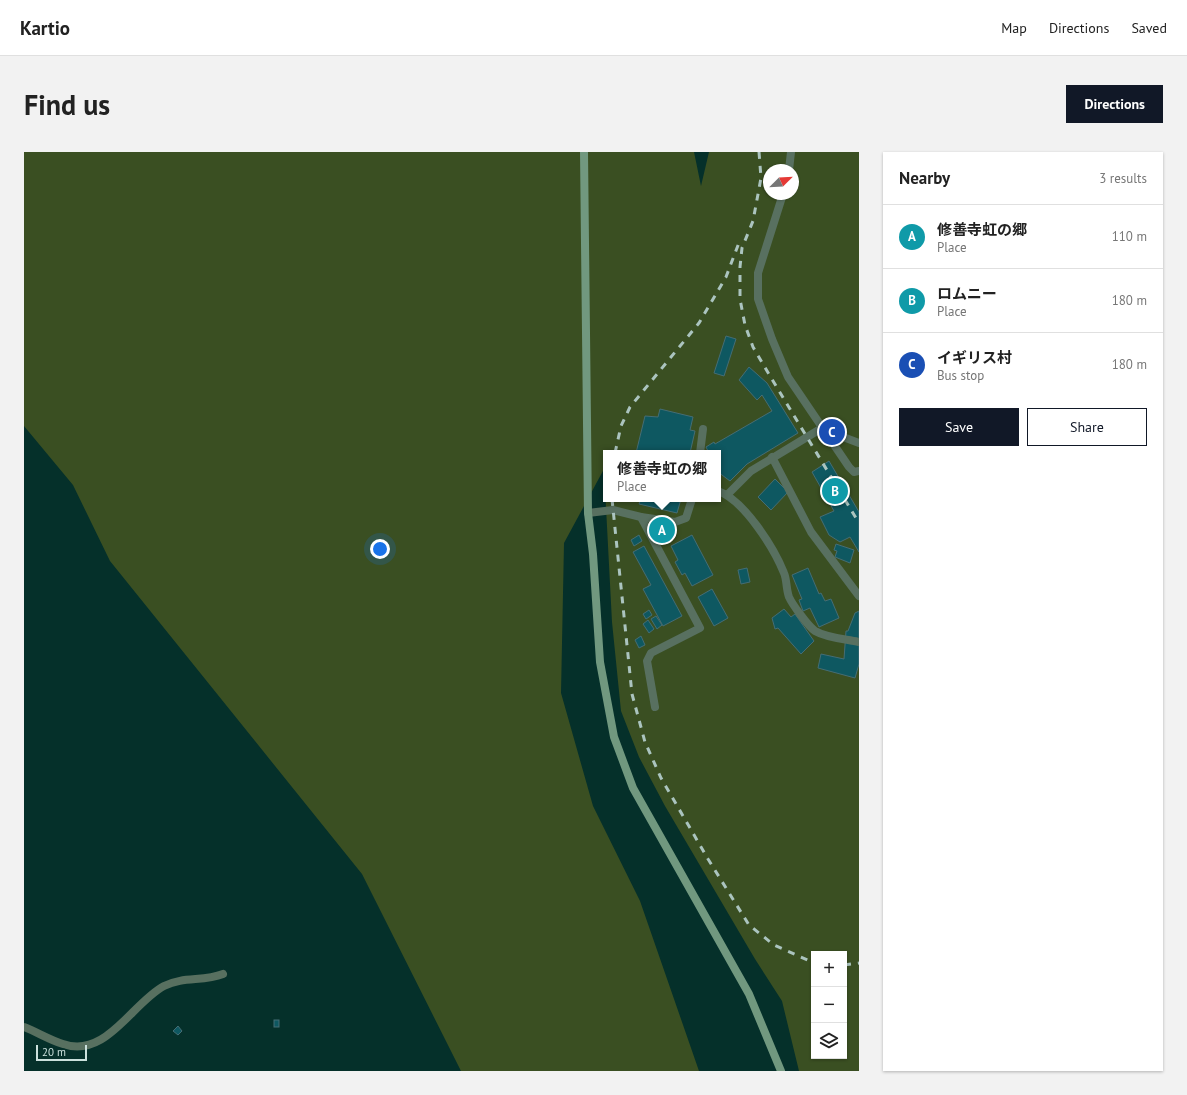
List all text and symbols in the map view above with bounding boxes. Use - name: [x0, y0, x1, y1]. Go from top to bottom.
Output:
- text: Kartio: [20, 16, 70, 40]
- text: Map: [1001, 19, 1027, 37]
- text: Directions: [1049, 19, 1109, 37]
- text: Saved: [1131, 19, 1167, 37]
- button: Directions: [1066, 85, 1163, 123]
- text: Find us: [24, 86, 110, 123]
- north arrow: [763, 164, 799, 200]
- text: Nearby: [899, 167, 950, 189]
- text: 3 results: [1099, 170, 1147, 187]
- text: 修善寺虹の郷: [937, 220, 1027, 239]
- text: A: [908, 228, 916, 245]
- text: 110 m: [1112, 228, 1147, 245]
- text: Place: [937, 239, 967, 256]
- text: ロムニー: [937, 284, 997, 303]
- text: B: [908, 292, 916, 309]
- text: 180 m: [1112, 292, 1147, 309]
- text: Place: [937, 303, 967, 320]
- text: イギリス村: [937, 348, 1012, 367]
- text: C: [908, 356, 916, 373]
- text: 180 m: [1112, 356, 1147, 373]
- text: Bus stop: [937, 367, 984, 384]
- button: Save: [899, 408, 1019, 446]
- button: Share: [1027, 408, 1147, 446]
- pin: C: [819, 417, 845, 447]
- popup: [603, 450, 721, 502]
- text: 修善寺虹の郷: [617, 459, 707, 478]
- pin: B: [822, 476, 848, 506]
- text: Place: [617, 478, 647, 495]
- pin: A: [649, 515, 675, 545]
- your location: [370, 539, 390, 559]
- map controls: [811, 951, 847, 1059]
- button: +: [811, 951, 847, 987]
- button: −: [811, 987, 847, 1023]
- button: layers: [811, 1023, 847, 1059]
- scale bar: [36, 1043, 87, 1062]
- text: 20 m: [42, 1045, 66, 1059]

